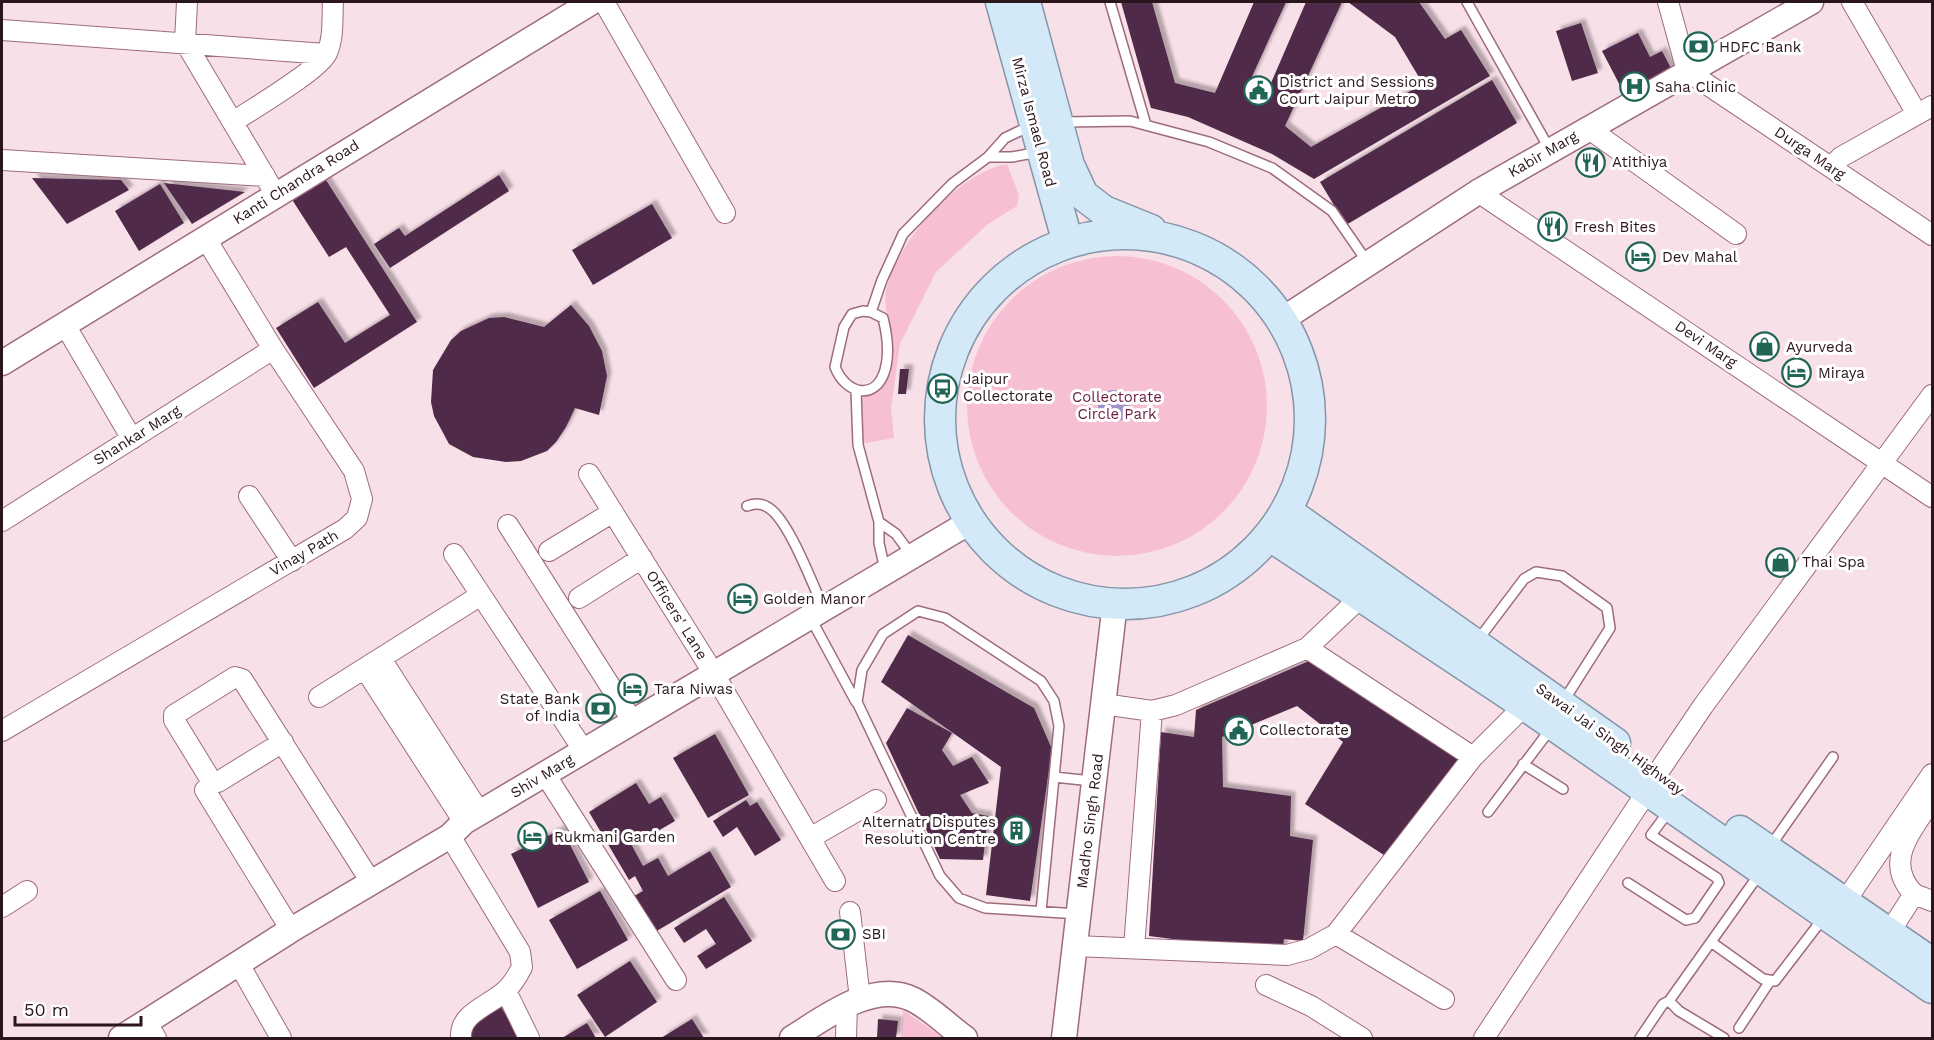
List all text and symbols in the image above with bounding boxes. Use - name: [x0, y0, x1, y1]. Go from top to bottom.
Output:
- bank icon: HDFC Bank: [1682, 31, 1714, 63]
- place label: HDFC Bank: [1719, 38, 1802, 56]
- street label: Mirza Ismael Road: [1008, 55, 1060, 189]
- hospital icon: Saha Clinic: [1618, 71, 1650, 103]
- place label: District and Sessions Court Jaipur Metro: [1279, 73, 1434, 108]
- public building icon: District and Sessions Court Jaipur Metro: [1242, 75, 1274, 107]
- place label: Saha Clinic: [1655, 78, 1736, 96]
- street label: Durga Marg: [1771, 123, 1849, 183]
- street label: Kabir Marg: [1505, 127, 1581, 181]
- street label: Kanti Chandra Road: [230, 136, 362, 228]
- restaurant icon: Atithiya: [1575, 146, 1607, 178]
- place label: Atithiya: [1612, 153, 1668, 171]
- restaurant icon: Fresh Bites: [1537, 211, 1569, 243]
- place label: Fresh Bites: [1574, 218, 1656, 236]
- hotel icon: Dev Mahal: [1625, 241, 1657, 273]
- place label: Dev Mahal: [1662, 248, 1738, 266]
- street label: Devi Marg: [1671, 317, 1741, 371]
- shop icon: Ayurveda: [1749, 331, 1781, 363]
- place label: Ayurveda: [1786, 338, 1853, 356]
- hotel icon: Miraya: [1781, 357, 1813, 389]
- place label: Miraya: [1818, 364, 1865, 382]
- place label: Jaipur Collectorate: [963, 370, 1053, 405]
- bus stop icon: Jaipur Collectorate: [926, 372, 958, 404]
- park label: Collectorate Circle Park: [1072, 388, 1162, 423]
- street label: Shankar Marg: [90, 401, 184, 469]
- street label: Vinay Path: [266, 526, 342, 580]
- shop icon: Thai Spa: [1765, 546, 1797, 578]
- place label: Thai Spa: [1802, 553, 1866, 571]
- street label: Officers' Lane: [642, 567, 712, 663]
- hotel icon: Golden Manor: [726, 583, 758, 615]
- place label: Golden Manor: [763, 590, 866, 608]
- hotel icon: Tara Niwas: [617, 673, 649, 705]
- street label: Sawai Jai Singh Highway: [1532, 679, 1688, 799]
- place label: Tara Niwas: [654, 680, 733, 698]
- place label: State Bank of India: [500, 690, 581, 725]
- bank icon: State Bank of India: [585, 692, 617, 724]
- public building icon: Collectorate: [1222, 714, 1254, 746]
- place label: Collectorate: [1259, 721, 1349, 739]
- street label: Shiv Marg: [507, 750, 577, 802]
- street label: Madho Singh Road: [1073, 752, 1107, 890]
- place label: Alternatr Disputes Resolution Centre: [862, 813, 996, 848]
- building icon: Alternatr Disputes Resolution Centre: [1001, 815, 1033, 847]
- hotel icon: Rukmani Garden: [517, 821, 549, 853]
- place label: Rukmani Garden: [554, 828, 675, 846]
- bank icon: SBI: [825, 918, 857, 950]
- place label: SBI: [862, 925, 886, 943]
- scale bar: [15, 989, 141, 1027]
- text: 50 m: [24, 999, 69, 1020]

